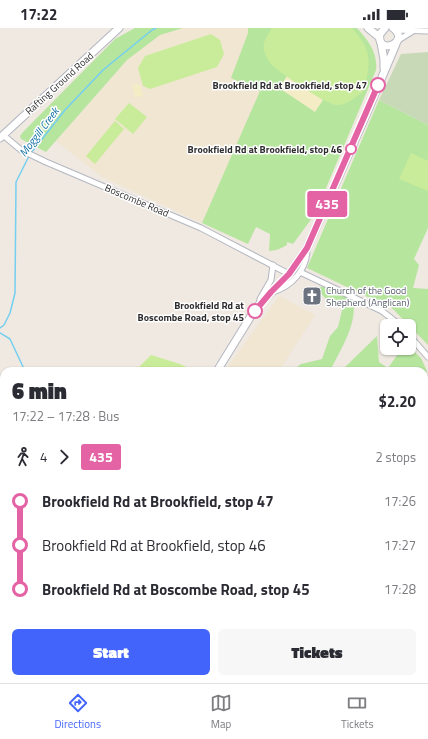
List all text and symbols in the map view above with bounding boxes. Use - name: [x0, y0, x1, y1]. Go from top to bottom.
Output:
- text: 17:22: [20, 3, 57, 26]
- street label: Rafting Ground Road: [22, 49, 97, 118]
- marker: Brookfield Rd at Brookfield, stop 47: [370, 77, 386, 93]
- place label: Brookfield Rd at Brookfield, stop 47: [213, 78, 367, 93]
- water label: Moggill Creek: [15, 103, 63, 160]
- place label: Brookfield Rd at Brookfield, stop 46: [188, 142, 342, 157]
- marker: Brookfield Rd at Brookfield, stop 46: [345, 143, 357, 155]
- street label: Boscombe Road: [102, 180, 171, 221]
- line badge: 435: [304, 191, 350, 217]
- text: 435: [315, 193, 339, 214]
- place label: Church of the Good Shepherd (Anglican): [326, 283, 410, 310]
- church icon: Church of the Good Shepherd (Anglican): [301, 285, 323, 307]
- place label: Brookfield Rd at Boscombe Road, stop 45: [138, 298, 244, 325]
- marker: Brookfield Rd at Boscombe Road, stop 45: [247, 303, 263, 319]
- map controls: [380, 319, 416, 355]
- button: locate: [380, 319, 416, 355]
- text: 6 min: [12, 374, 67, 408]
- text: $2.20: [379, 390, 416, 413]
- text: 17:22 – 17:28 · Bus: [12, 406, 119, 426]
- icon: walk: [12, 446, 34, 468]
- icon: forward: [53, 446, 75, 468]
- text: 435: [89, 446, 113, 467]
- text: 4: [40, 447, 47, 467]
- text: 2 stops: [375, 447, 416, 467]
- text: Brookfield Rd at Brookfield, stop 47: [42, 490, 274, 513]
- text: 17:26: [384, 491, 416, 511]
- text: Brookfield Rd at Brookfield, stop 46: [42, 534, 266, 557]
- text: 17:27: [384, 535, 416, 555]
- text: Brookfield Rd at Boscombe Road, stop 45: [42, 578, 310, 601]
- text: 17:28: [384, 579, 416, 599]
- button: Start: [12, 629, 210, 675]
- button: Tickets: [218, 629, 416, 675]
- tab: Directions: [54, 692, 101, 732]
- tab: Map: [210, 692, 232, 732]
- tab: Tickets: [341, 692, 374, 732]

